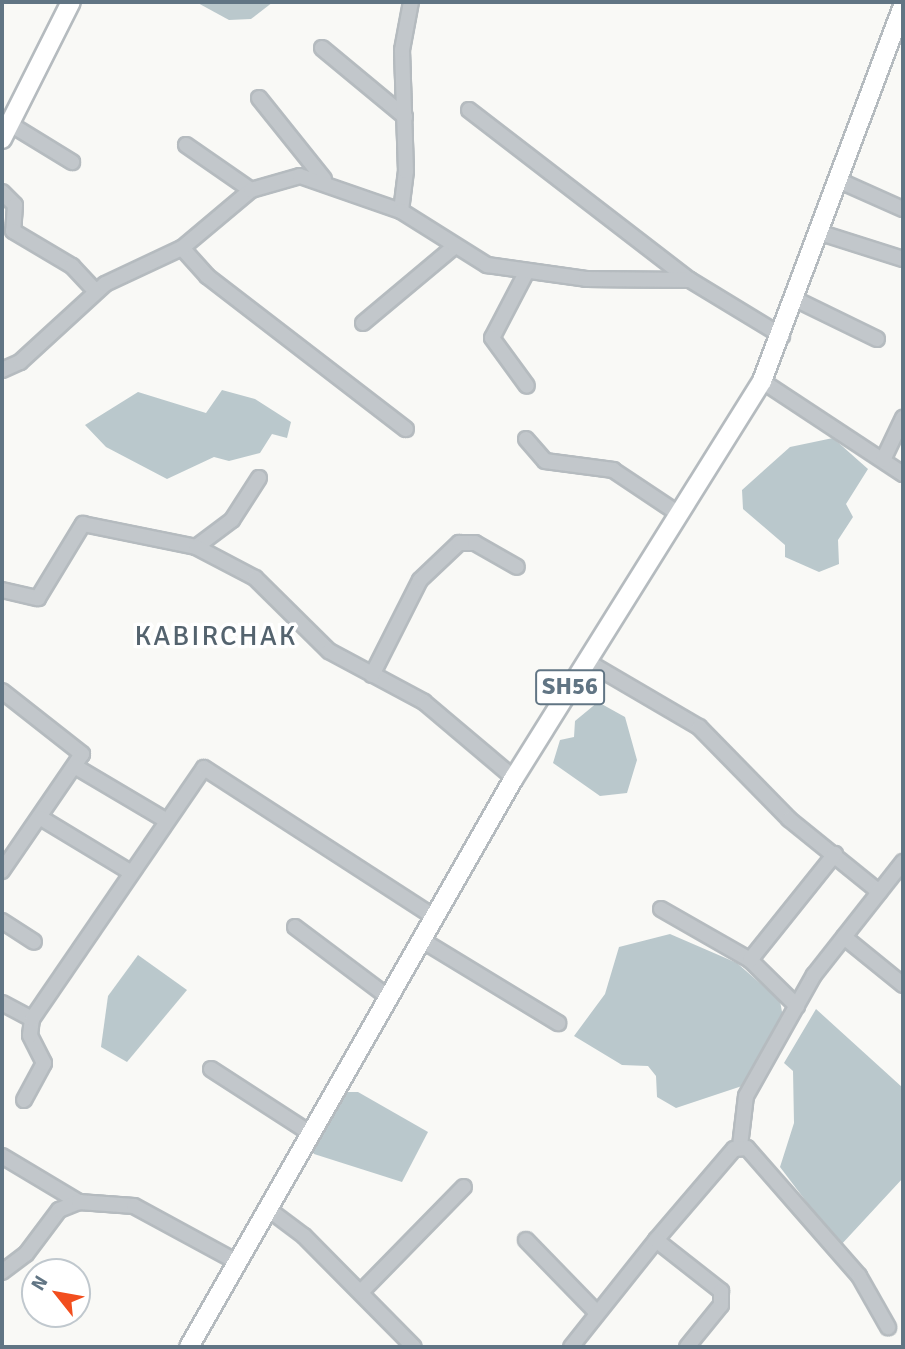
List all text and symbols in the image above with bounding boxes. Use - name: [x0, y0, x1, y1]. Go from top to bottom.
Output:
- district label: KABIRCHAK: [136, 619, 296, 653]
- road number: SH56: [535, 666, 605, 708]
- north arrow: [21, 1258, 91, 1328]
- text: N: [26, 1271, 53, 1295]

